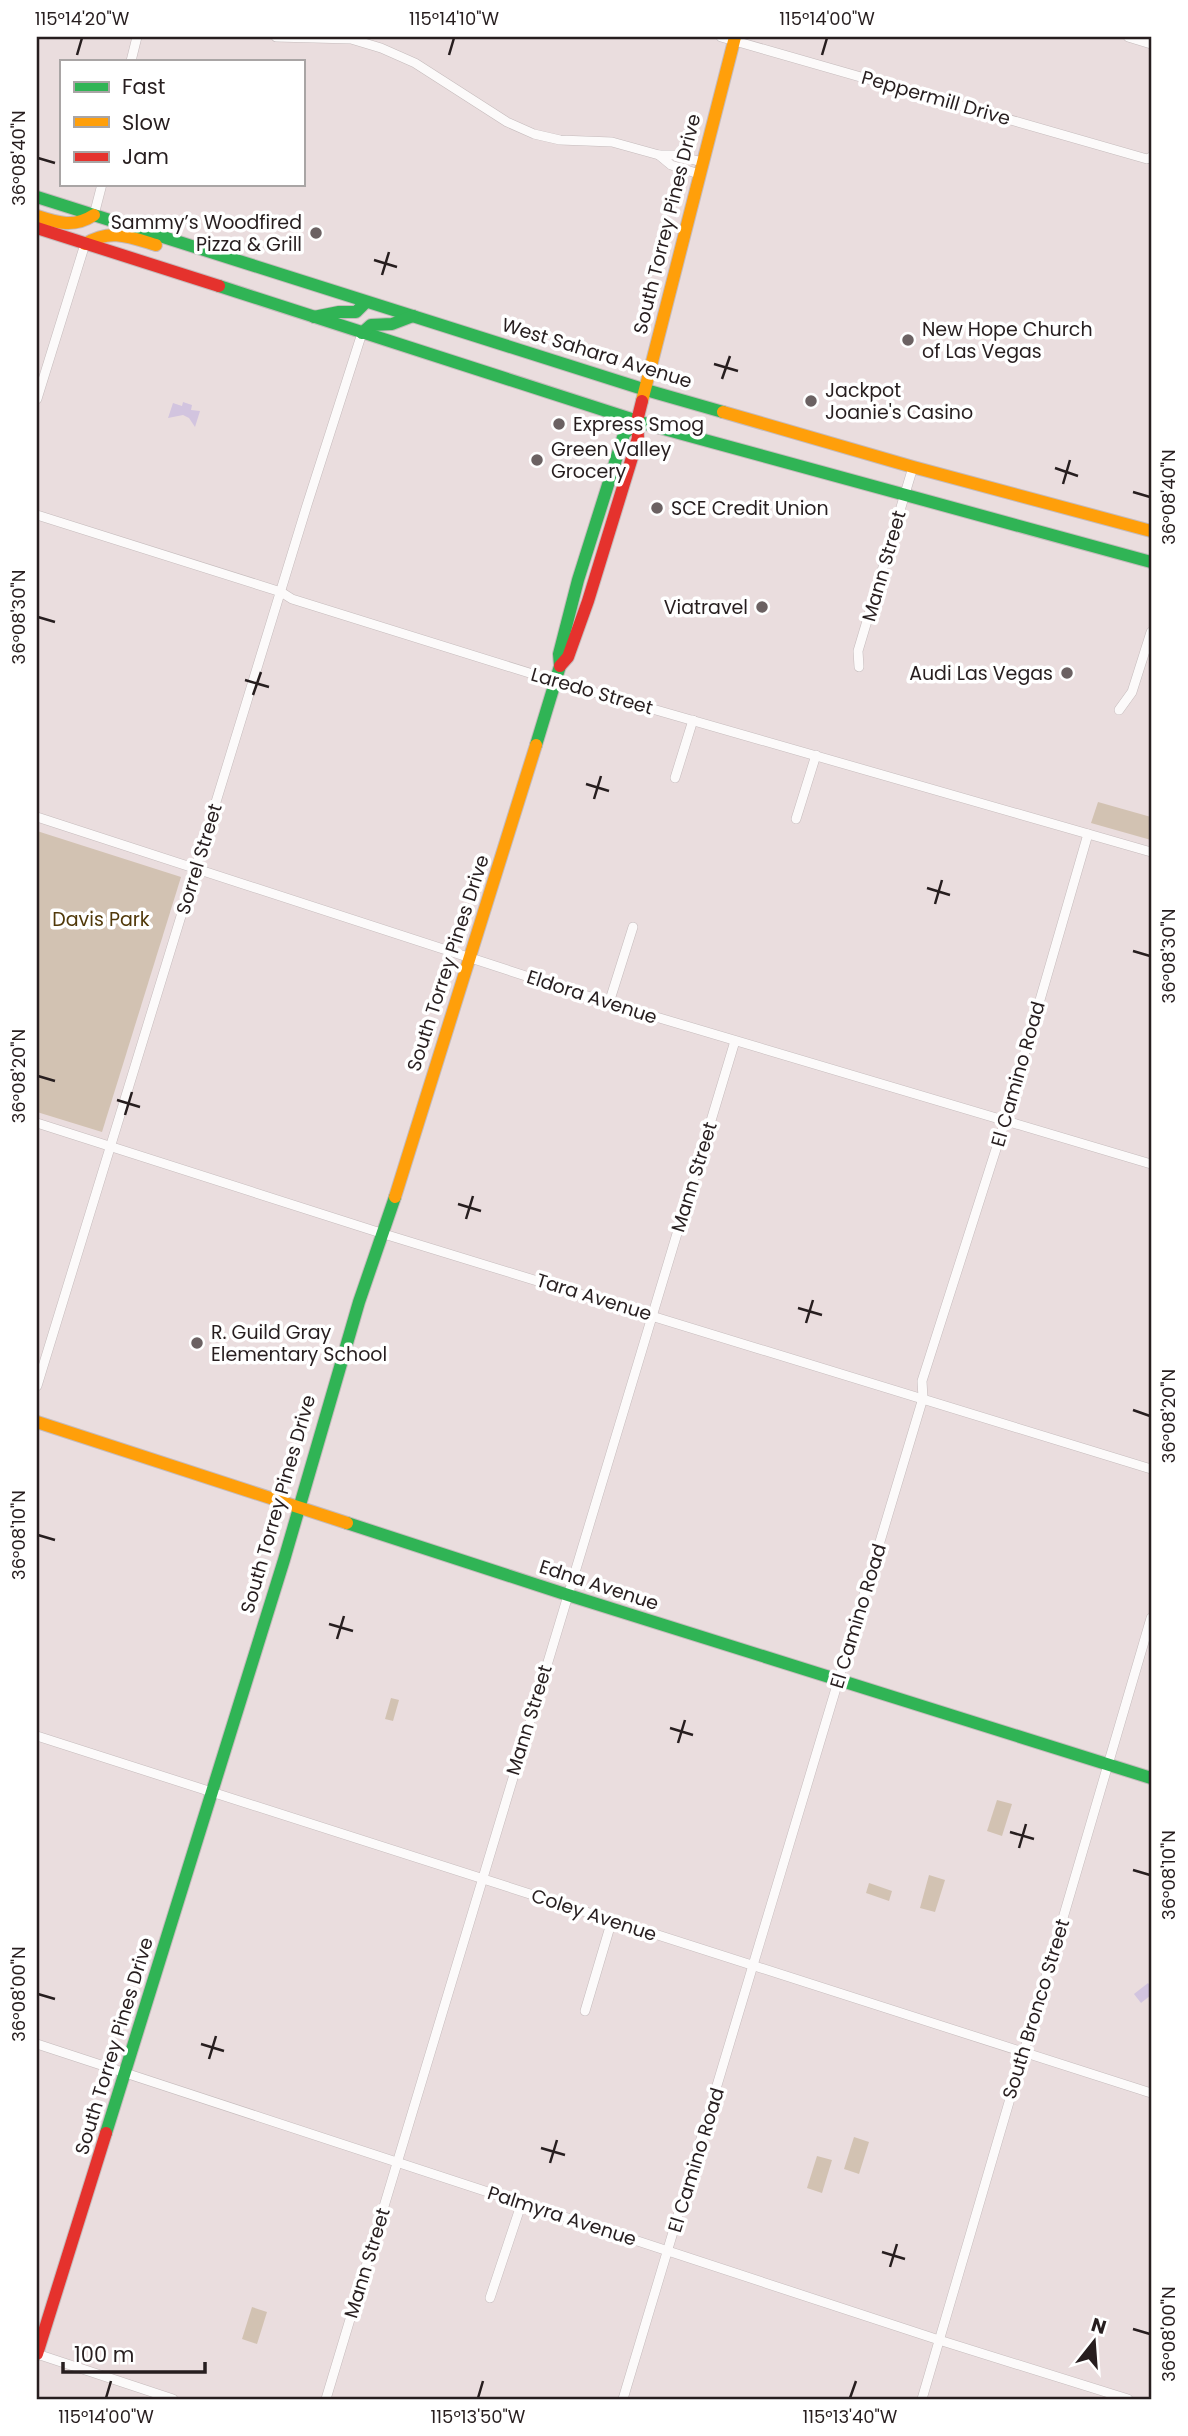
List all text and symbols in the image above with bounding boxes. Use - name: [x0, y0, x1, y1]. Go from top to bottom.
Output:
- text: 115°14'20"W: [35, 6, 130, 31]
- text: 115°14'10"W: [409, 6, 499, 31]
- text: 115°14'00"W: [779, 6, 875, 31]
- legend: [60, 60, 304, 186]
- street label: Peppermill Drive: [858, 64, 1014, 132]
- text: Fast: [122, 72, 165, 101]
- text: Slow: [122, 108, 170, 137]
- text: 36°08'40"N: [6, 110, 31, 206]
- street label: South Torrey Pines Drive: [627, 111, 707, 337]
- text: Jam: [122, 142, 169, 171]
- place label: Sammy’s Woodfired Pizza & Grill: [111, 209, 302, 258]
- marker: Sammy’s Woodfired Pizza & Grill: [308, 225, 324, 241]
- street label: West Sahara Avenue: [499, 311, 695, 395]
- place label: New Hope Church of Las Vegas: [922, 316, 1093, 365]
- marker: New Hope Church of Las Vegas: [900, 332, 916, 348]
- place label: Jackpot Joanie's Casino: [825, 377, 973, 426]
- marker: Jackpot Joanie's Casino: [803, 393, 819, 409]
- place label: Express Smog: [573, 411, 704, 438]
- marker: Express Smog: [551, 416, 567, 432]
- place label: Green Valley Grocery: [551, 436, 671, 485]
- text: 36°08'40"N: [1156, 449, 1181, 545]
- marker: Green Valley Grocery: [529, 452, 545, 468]
- place label: SCE Credit Union: [671, 495, 829, 522]
- marker: SCE Credit Union: [649, 500, 665, 516]
- street label: Mann Street: [855, 507, 913, 625]
- text: 36°08'30"N: [6, 570, 31, 664]
- place label: Viatravel: [664, 594, 748, 621]
- marker: Viatravel: [754, 599, 770, 615]
- place label: Audi Las Vegas: [909, 660, 1053, 687]
- street label: Laredo Street: [528, 661, 656, 721]
- marker: Audi Las Vegas: [1059, 665, 1075, 681]
- street label: Sorrel Street: [169, 800, 229, 918]
- street label: South Torrey Pines Drive: [400, 851, 496, 1075]
- park label: Davis Park: [52, 906, 150, 933]
- text: 36°08'30"N: [1156, 909, 1181, 1003]
- street label: Eldora Avenue: [523, 963, 661, 1031]
- street label: El Camino Road: [984, 998, 1052, 1150]
- text: 36°08'20"N: [6, 1029, 31, 1123]
- street label: Mann Street: [664, 1118, 724, 1236]
- street label: Tara Avenue: [533, 1267, 655, 1327]
- place label: R. Guild Gray Elementary School: [211, 1319, 387, 1368]
- marker: R. Guild Gray Elementary School: [189, 1335, 205, 1351]
- text: 36°08'20"N: [1156, 1369, 1181, 1463]
- street label: South Torrey Pines Drive: [234, 1392, 322, 1616]
- text: 36°08'10"N: [6, 1490, 31, 1580]
- street label: El Camino Road: [823, 1540, 893, 1692]
- street label: Edna Avenue: [536, 1553, 662, 1617]
- street label: Mann Street: [499, 1661, 559, 1779]
- text: 36°08'10"N: [1156, 1830, 1181, 1920]
- street label: Coley Avenue: [528, 1882, 660, 1948]
- street label: South Bronco Street: [996, 1916, 1076, 2102]
- street label: South Torrey Pines Drive: [68, 1934, 160, 2158]
- text: 36°08'00"N: [6, 1946, 31, 2042]
- street label: El Camino Road: [661, 2084, 731, 2236]
- street label: Palmyra Avenue: [484, 2179, 640, 2253]
- street label: Mann Street: [337, 2204, 397, 2322]
- text: 36°08'00"N: [1156, 2286, 1181, 2382]
- north arrow: [1058, 2306, 1128, 2376]
- text: N: [1088, 2311, 1110, 2341]
- scale bar: [63, 2331, 205, 2375]
- text: 100 m: [74, 2340, 134, 2369]
- text: 115°14'00"W: [58, 2404, 154, 2429]
- text: 115°13'50"W: [431, 2404, 526, 2429]
- text: 115°13'40"W: [803, 2404, 898, 2429]

